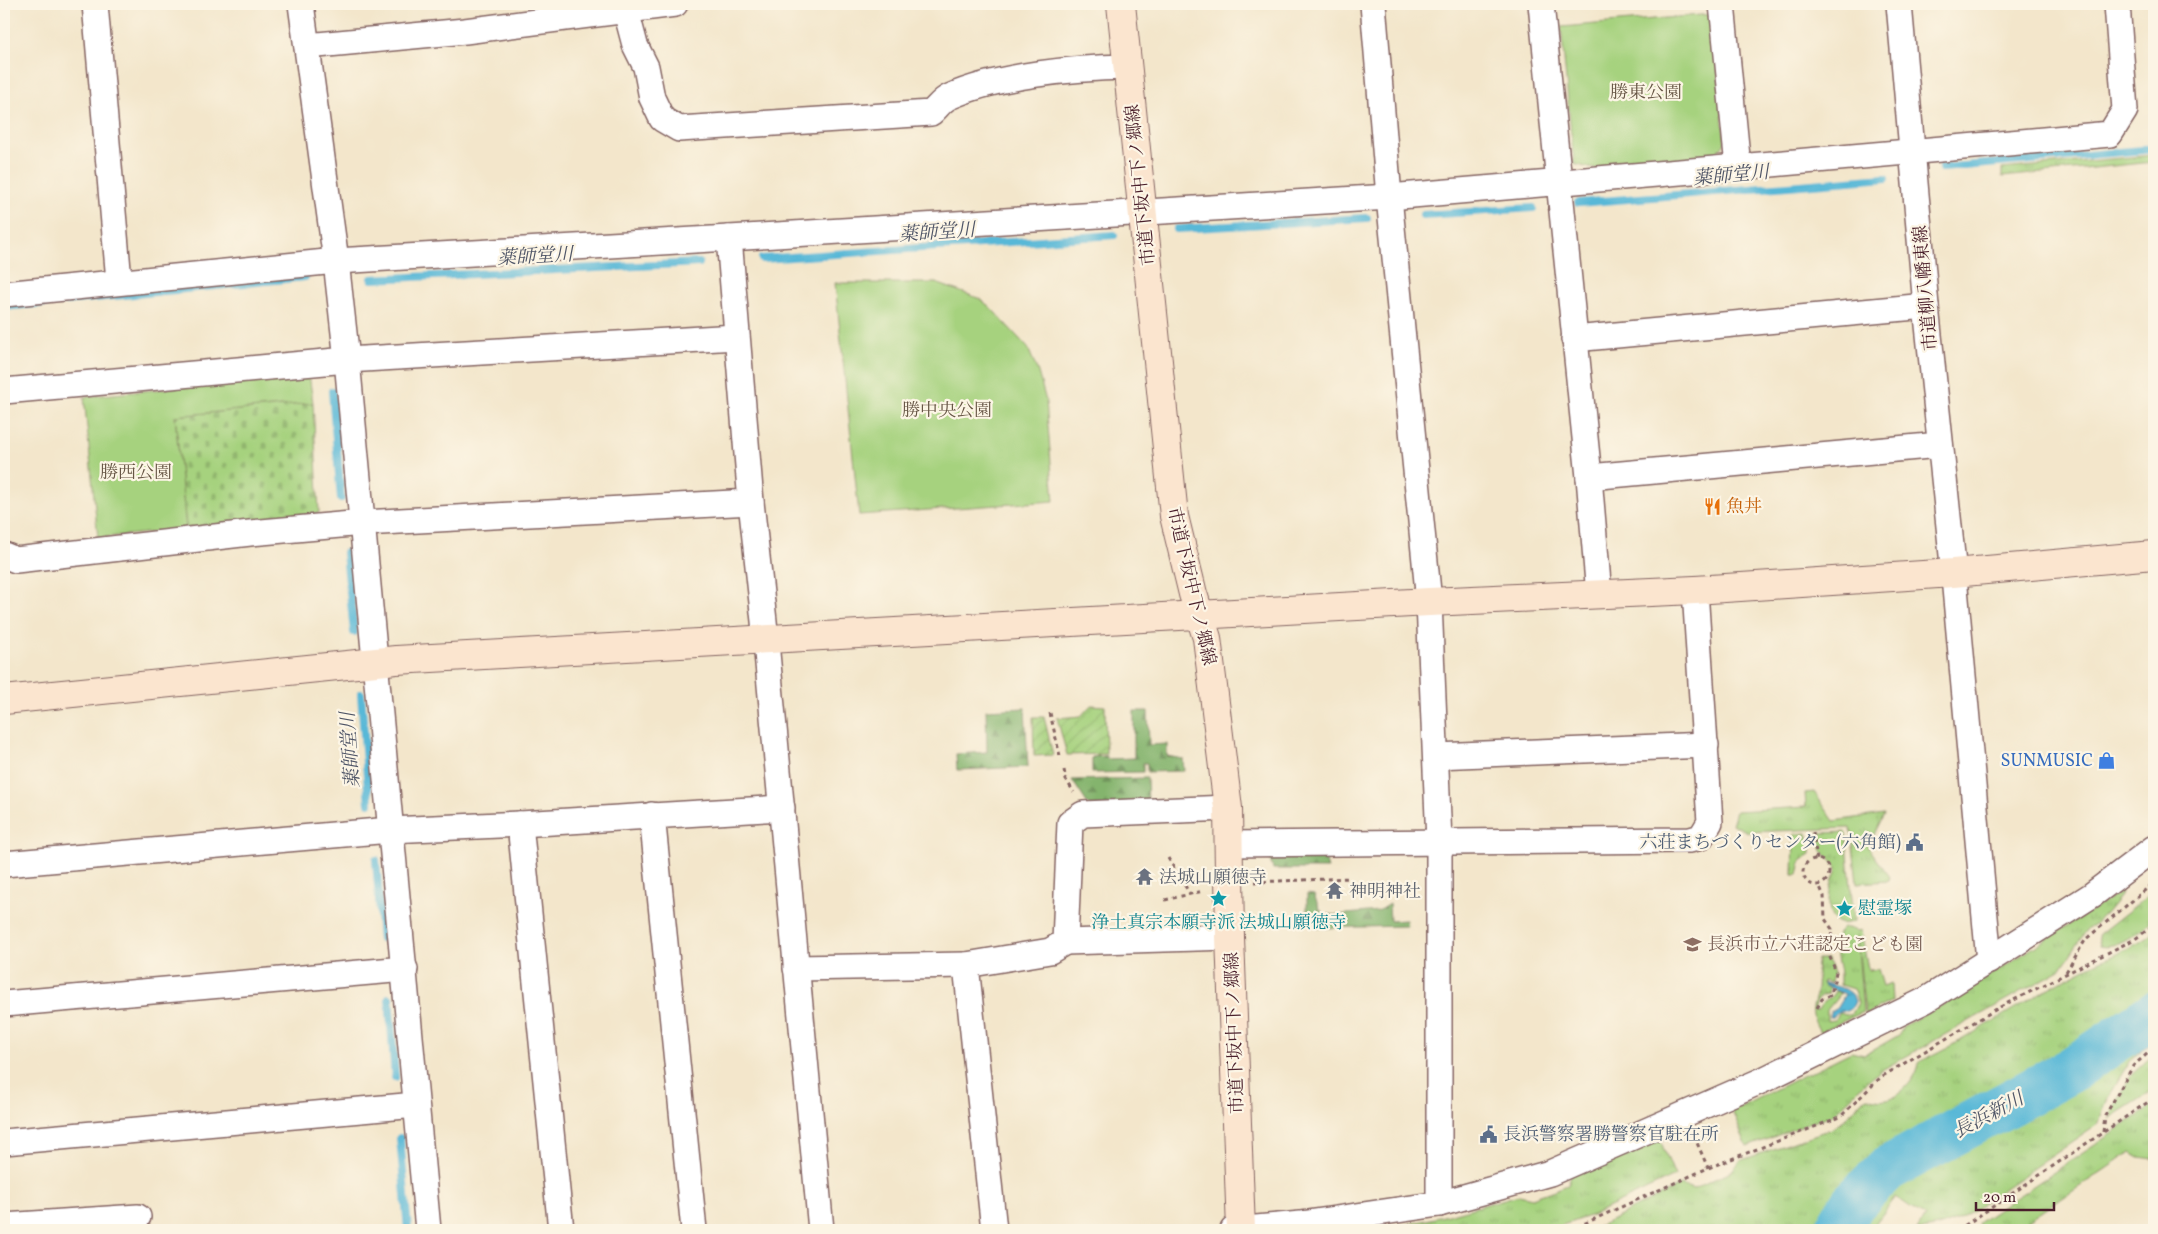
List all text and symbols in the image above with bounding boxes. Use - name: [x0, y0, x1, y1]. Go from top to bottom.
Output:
- park label: 勝東公園: [1610, 81, 1682, 106]
- street label: 市道下坂中下ノ郷線: [1121, 103, 1162, 267]
- water label: 薬師堂川: [1692, 160, 1772, 192]
- water label: 薬師堂川: [898, 217, 978, 249]
- street label: 市道柳八幡東線: [1909, 224, 1944, 352]
- water label: 薬師堂川: [496, 242, 576, 272]
- park label: 勝中央公園: [902, 399, 992, 424]
- park label: 勝西公園: [100, 461, 172, 486]
- place label: 魚丼: [1726, 495, 1762, 520]
- restaurant icon: 魚丼: [1702, 496, 1722, 516]
- street label: 市道下坂中下ノ郷線: [1160, 505, 1221, 668]
- water label: 薬師堂川: [335, 709, 367, 789]
- place label: SUNMUSIC: [2001, 749, 2093, 774]
- shop icon: SUNMUSIC: [2097, 750, 2117, 770]
- place label: 六荘まちづくりセンター(六角館): [1639, 831, 1901, 856]
- public building icon: 六荘まちづくりセンター(六角館): [1905, 832, 1925, 852]
- place label: 法城山願徳寺: [1159, 866, 1267, 891]
- temple icon: 法城山願徳寺: [1135, 867, 1155, 887]
- place label: 神明神社: [1349, 880, 1421, 905]
- temple icon: 神明神社: [1325, 881, 1345, 901]
- place icon: 浄土真宗本願寺派 法城山願徳寺: [1209, 889, 1229, 909]
- place label: 慰霊塚: [1858, 897, 1912, 922]
- place icon: 慰霊塚: [1834, 898, 1854, 918]
- place label: 浄土真宗本願寺派 法城山願徳寺: [1091, 911, 1347, 936]
- place label: 長浜市立六荘認定こども園: [1707, 933, 1923, 958]
- school or university icon: 長浜市立六荘認定こども園: [1683, 934, 1703, 954]
- street label: 市道下坂中下ノ郷線: [1220, 952, 1251, 1114]
- water label: 長浜新川: [1949, 1086, 2030, 1145]
- place label: 長浜警察署勝警察官駐在所: [1503, 1123, 1719, 1148]
- public building icon: 長浜警察署勝警察官駐在所: [1479, 1124, 1499, 1144]
- scale bar: [1976, 1179, 2053, 1211]
- text: 20 m: [1983, 1188, 2016, 1209]

